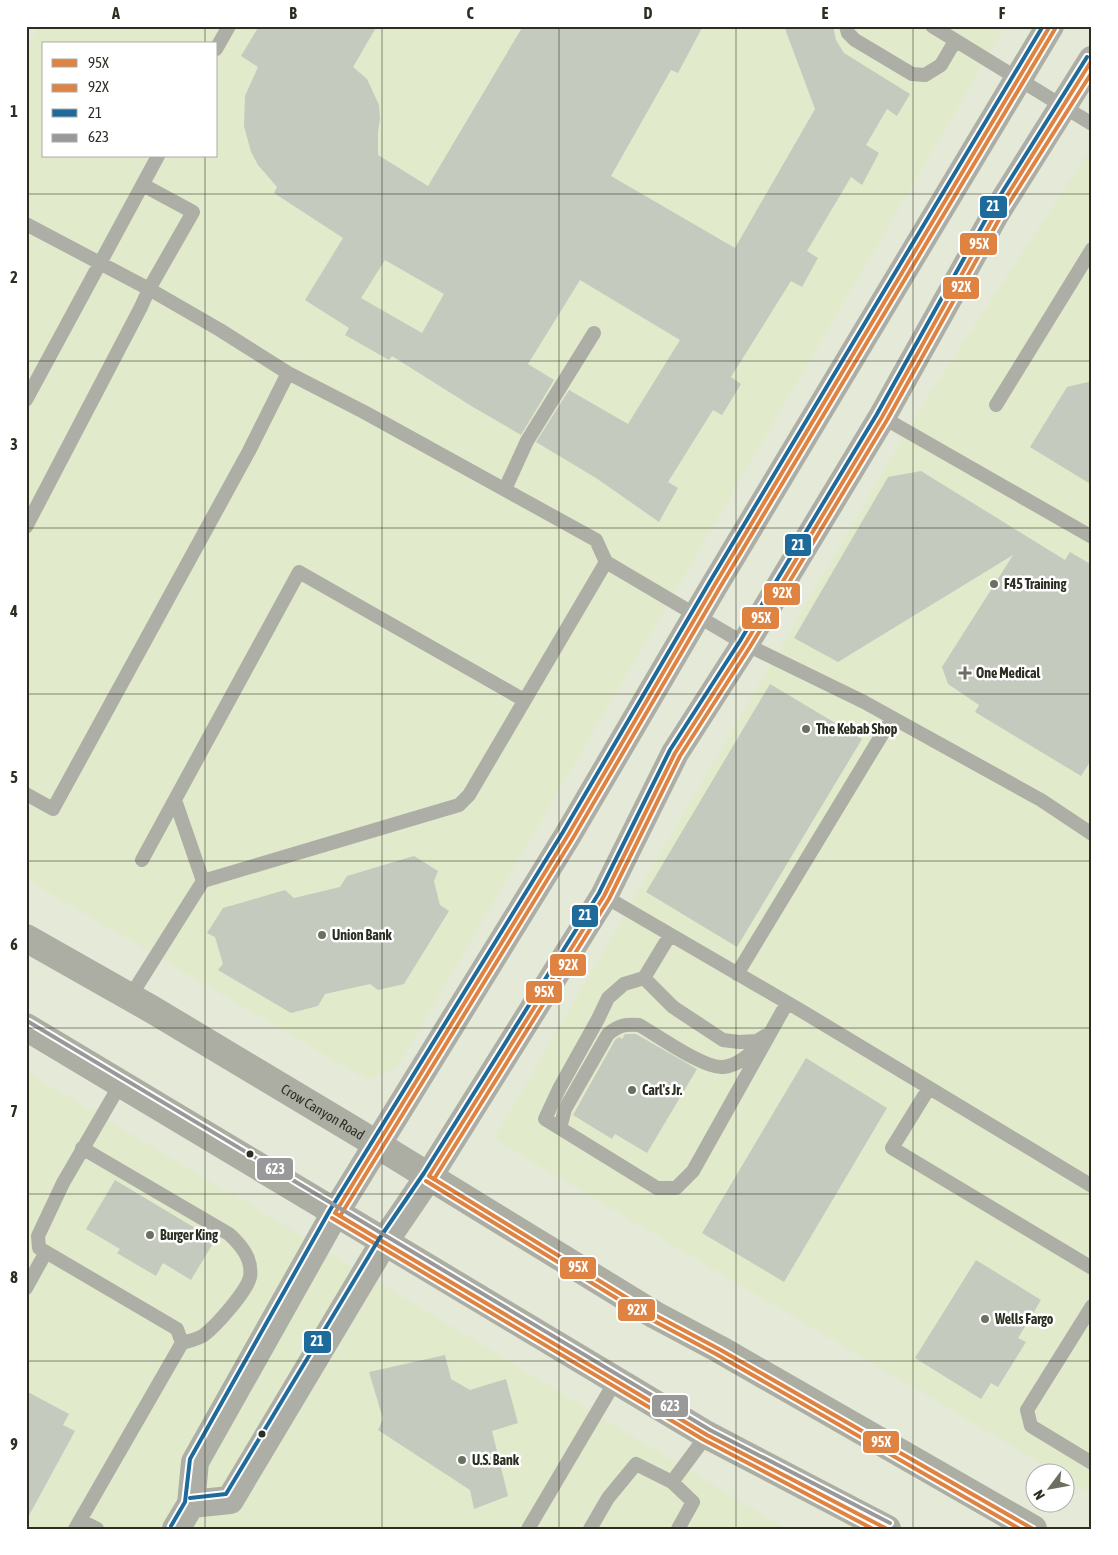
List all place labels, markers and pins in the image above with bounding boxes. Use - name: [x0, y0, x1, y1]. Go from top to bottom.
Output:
- place label: F45 Training: [1004, 576, 1067, 592]
- marker: F45 Training: [988, 578, 1000, 590]
- place label: One Medical: [976, 665, 1040, 681]
- marker: One Medical: [958, 666, 972, 680]
- place label: The Kebab Shop: [816, 721, 898, 737]
- marker: The Kebab Shop: [800, 723, 812, 735]
- place label: Union Bank: [332, 927, 392, 943]
- marker: Union Bank: [316, 929, 328, 941]
- place label: Carl's Jr.: [642, 1082, 683, 1098]
- marker: Carl's Jr.: [626, 1084, 638, 1096]
- unlabelled marker: [245, 1149, 255, 1159]
- place label: Burger King: [160, 1227, 219, 1243]
- marker: Burger King: [144, 1229, 156, 1241]
- place label: Wells Fargo: [994, 1311, 1054, 1327]
- marker: Wells Fargo: [979, 1313, 991, 1325]
- unlabelled marker: [257, 1429, 267, 1439]
- place label: U.S. Bank: [472, 1452, 520, 1468]
- marker: U.S. Bank: [456, 1454, 468, 1466]

